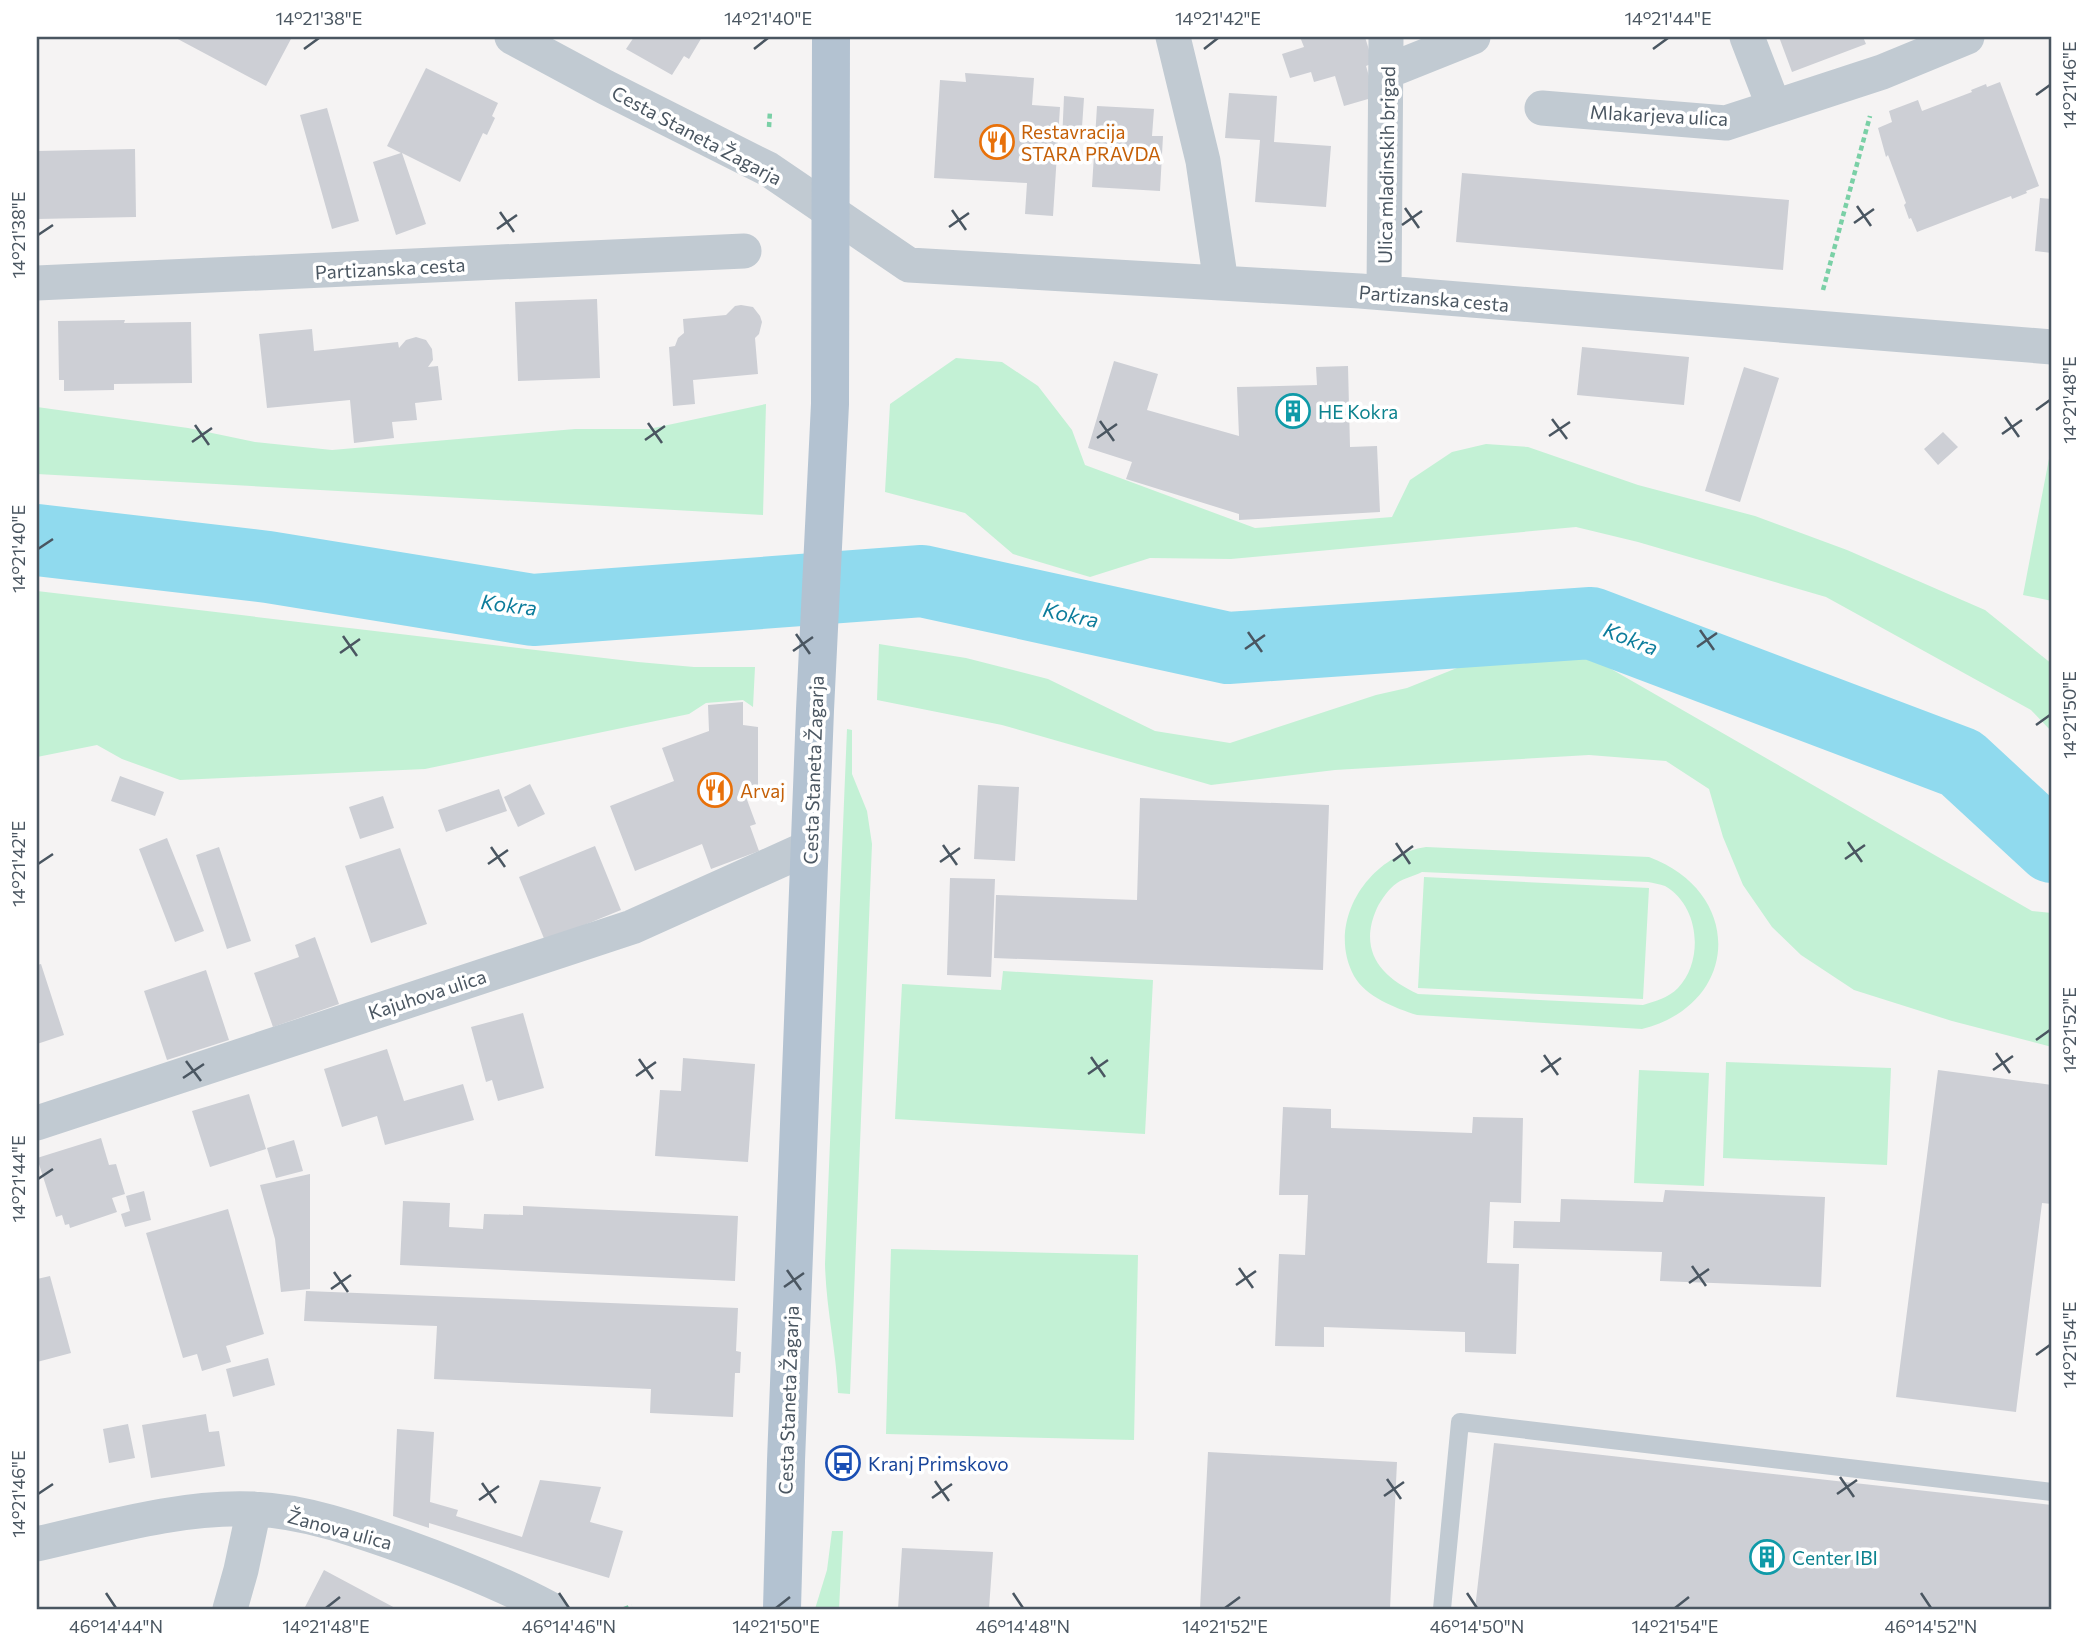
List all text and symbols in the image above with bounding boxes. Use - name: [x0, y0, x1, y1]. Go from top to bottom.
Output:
- text: 14°21'38"E: [276, 7, 362, 29]
- text: 14°21'40"E: [724, 7, 812, 29]
- text: 14°21'42"E: [1175, 7, 1261, 29]
- text: 14°21'44"E: [1624, 7, 1712, 29]
- text: 14°21'46"E: [2058, 41, 2080, 129]
- street label: Ulica mladinskih brigad: [1373, 66, 1399, 264]
- street label: Cesta Staneta Žagarja: [608, 80, 786, 190]
- street label: Mlakarjeva ulica: [1589, 100, 1729, 130]
- place label: Restavracija STARA PRAVDA: [1021, 120, 1161, 165]
- restaurant icon: Restavracija STARA PRAVDA: [978, 123, 1016, 161]
- text: 14°21'38"E: [7, 192, 29, 278]
- street label: Partizanska cesta: [314, 253, 466, 283]
- street label: Partizanska cesta: [1358, 280, 1510, 316]
- text: 14°21'48"E: [2058, 356, 2080, 444]
- building icon: HE Kokra: [1274, 392, 1312, 430]
- place label: HE Kokra: [1318, 400, 1398, 423]
- text: 14°21'40"E: [7, 505, 29, 593]
- water label: Kokra: [480, 588, 538, 620]
- water label: Kokra: [1041, 596, 1101, 632]
- water label: Kokra: [1600, 616, 1662, 660]
- text: 14°21'50"E: [2058, 671, 2080, 759]
- street label: Cesta Staneta Žagarja: [798, 675, 828, 865]
- restaurant icon: Arvaj: [696, 771, 734, 809]
- place label: Arvaj: [740, 779, 785, 802]
- text: 14°21'42"E: [7, 821, 29, 907]
- street label: Kajuhova ulica: [365, 964, 489, 1024]
- text: 14°21'52"E: [2058, 987, 2080, 1073]
- text: 14°21'44"E: [7, 1135, 29, 1223]
- text: 14°21'54"E: [2058, 1302, 2080, 1388]
- street label: Cesta Staneta Žagarja: [773, 1305, 803, 1495]
- bus stop icon: Kranj Primskovo: [824, 1444, 862, 1482]
- text: 14°21'46"E: [7, 1450, 29, 1538]
- place label: Kranj Primskovo: [868, 1452, 1009, 1475]
- street label: Žanova ulica: [285, 1504, 395, 1554]
- building icon: Center IBI: [1748, 1538, 1786, 1576]
- place label: Center IBI: [1792, 1546, 1878, 1569]
- text: 46°14'44"N: [69, 1615, 163, 1637]
- text: 14°21'48"E: [282, 1615, 370, 1637]
- text: 46°14'46"N: [522, 1615, 616, 1637]
- text: 14°21'50"E: [732, 1615, 820, 1637]
- text: 46°14'48"N: [976, 1615, 1070, 1637]
- text: 14°21'52"E: [1182, 1615, 1268, 1637]
- text: 46°14'50"N: [1430, 1615, 1524, 1637]
- text: 14°21'54"E: [1632, 1615, 1718, 1637]
- text: 46°14'52"N: [1885, 1615, 1977, 1637]

